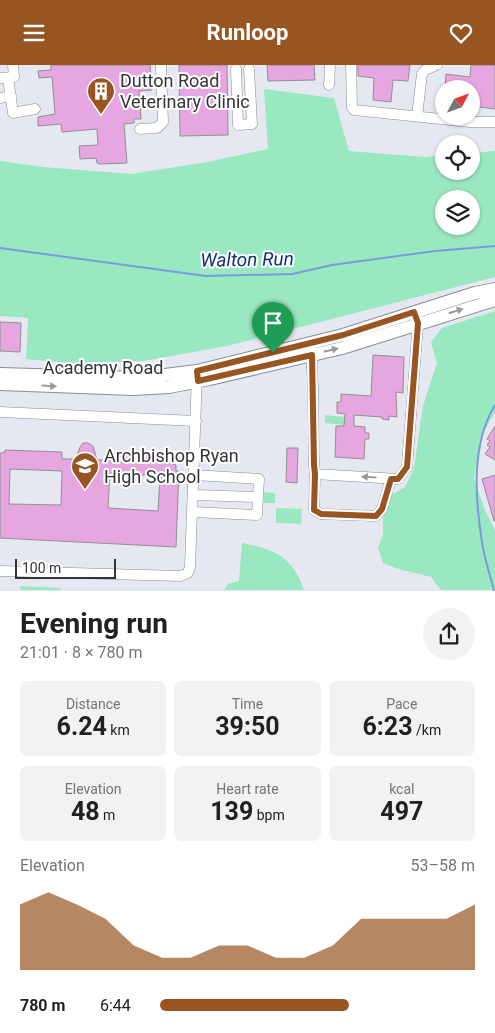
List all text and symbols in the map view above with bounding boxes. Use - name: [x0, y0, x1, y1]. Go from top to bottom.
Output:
- icon: menu: [20, 19, 48, 47]
- icon: heart: [447, 19, 475, 47]
- text: Runloop: [207, 20, 288, 45]
- place label: Dutton Road Veterinary Clinic: [120, 70, 250, 112]
- building icon: Dutton Road Veterinary Clinic: [86, 76, 116, 115]
- north arrow: [435, 80, 480, 125]
- map controls: [435, 80, 480, 235]
- button: locate: [435, 135, 480, 180]
- button: layers: [435, 190, 480, 235]
- water label: Walton Run: [200, 247, 294, 272]
- pin: [252, 302, 294, 353]
- one-way arrow: [449, 307, 464, 314]
- icon: arrive: [259, 309, 287, 337]
- one-way arrow: [323, 346, 338, 354]
- street label: Academy Road: [43, 357, 163, 378]
- one-way arrow: [41, 383, 57, 391]
- place label: Archbishop Ryan High School: [104, 445, 239, 487]
- school or university icon: Archbishop Ryan High School: [70, 451, 100, 490]
- one-way arrow: [360, 473, 376, 481]
- scale bar: [15, 555, 116, 579]
- text: 100 m: [22, 560, 61, 576]
- text: Evening run: [20, 607, 168, 640]
- button: share: [423, 608, 475, 660]
- text: 21:01 · 8 × 780 m: [20, 643, 142, 662]
- text: Distance: [66, 696, 120, 712]
- text: Time: [232, 696, 263, 712]
- text: Pace: [386, 696, 417, 712]
- text: 6.24: [57, 712, 107, 741]
- text: 39:50: [215, 712, 280, 741]
- text: 6:23: [362, 712, 413, 741]
- text: km: [107, 722, 130, 738]
- text: /km: [413, 722, 441, 738]
- text: Elevation: [65, 781, 122, 797]
- text: Heart rate: [216, 781, 279, 797]
- text: kcal: [389, 781, 414, 797]
- text: 48: [71, 797, 100, 826]
- text: 139: [210, 797, 253, 826]
- text: 497: [380, 797, 423, 826]
- text: m: [100, 807, 115, 823]
- text: bpm: [253, 807, 285, 823]
- text: Elevation: [20, 856, 85, 875]
- text: 53–58 m: [411, 856, 475, 875]
- text: 780 m: [20, 996, 65, 1015]
- text: 6:44: [100, 996, 131, 1015]

